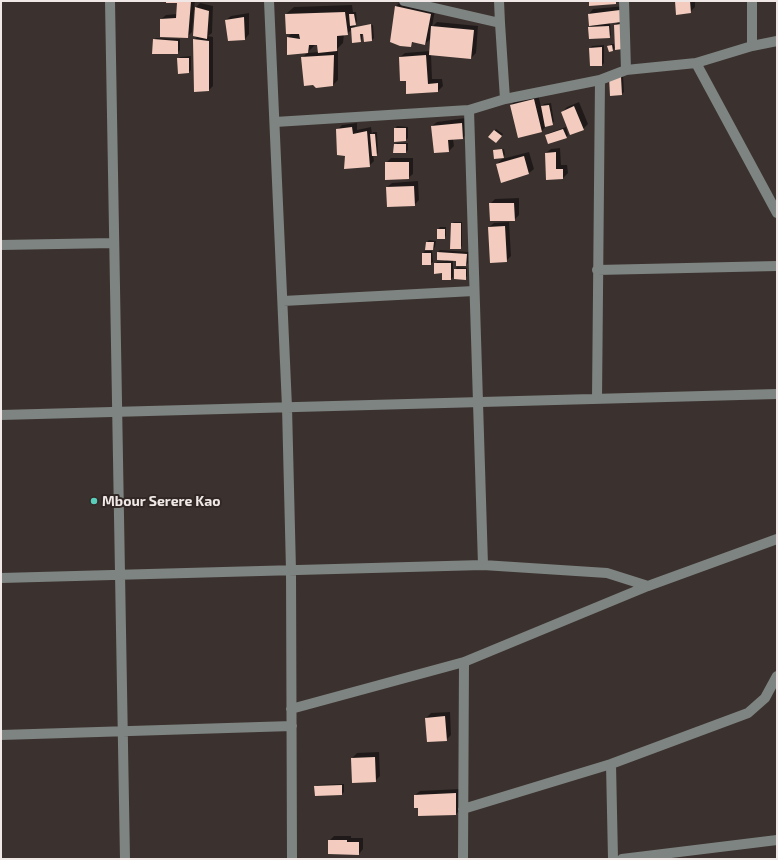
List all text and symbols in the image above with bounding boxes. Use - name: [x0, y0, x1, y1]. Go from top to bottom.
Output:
- place label: Mbour Serere Kao: [102, 493, 220, 509]
- marker: Mbour Serere Kao: [89, 496, 99, 506]

